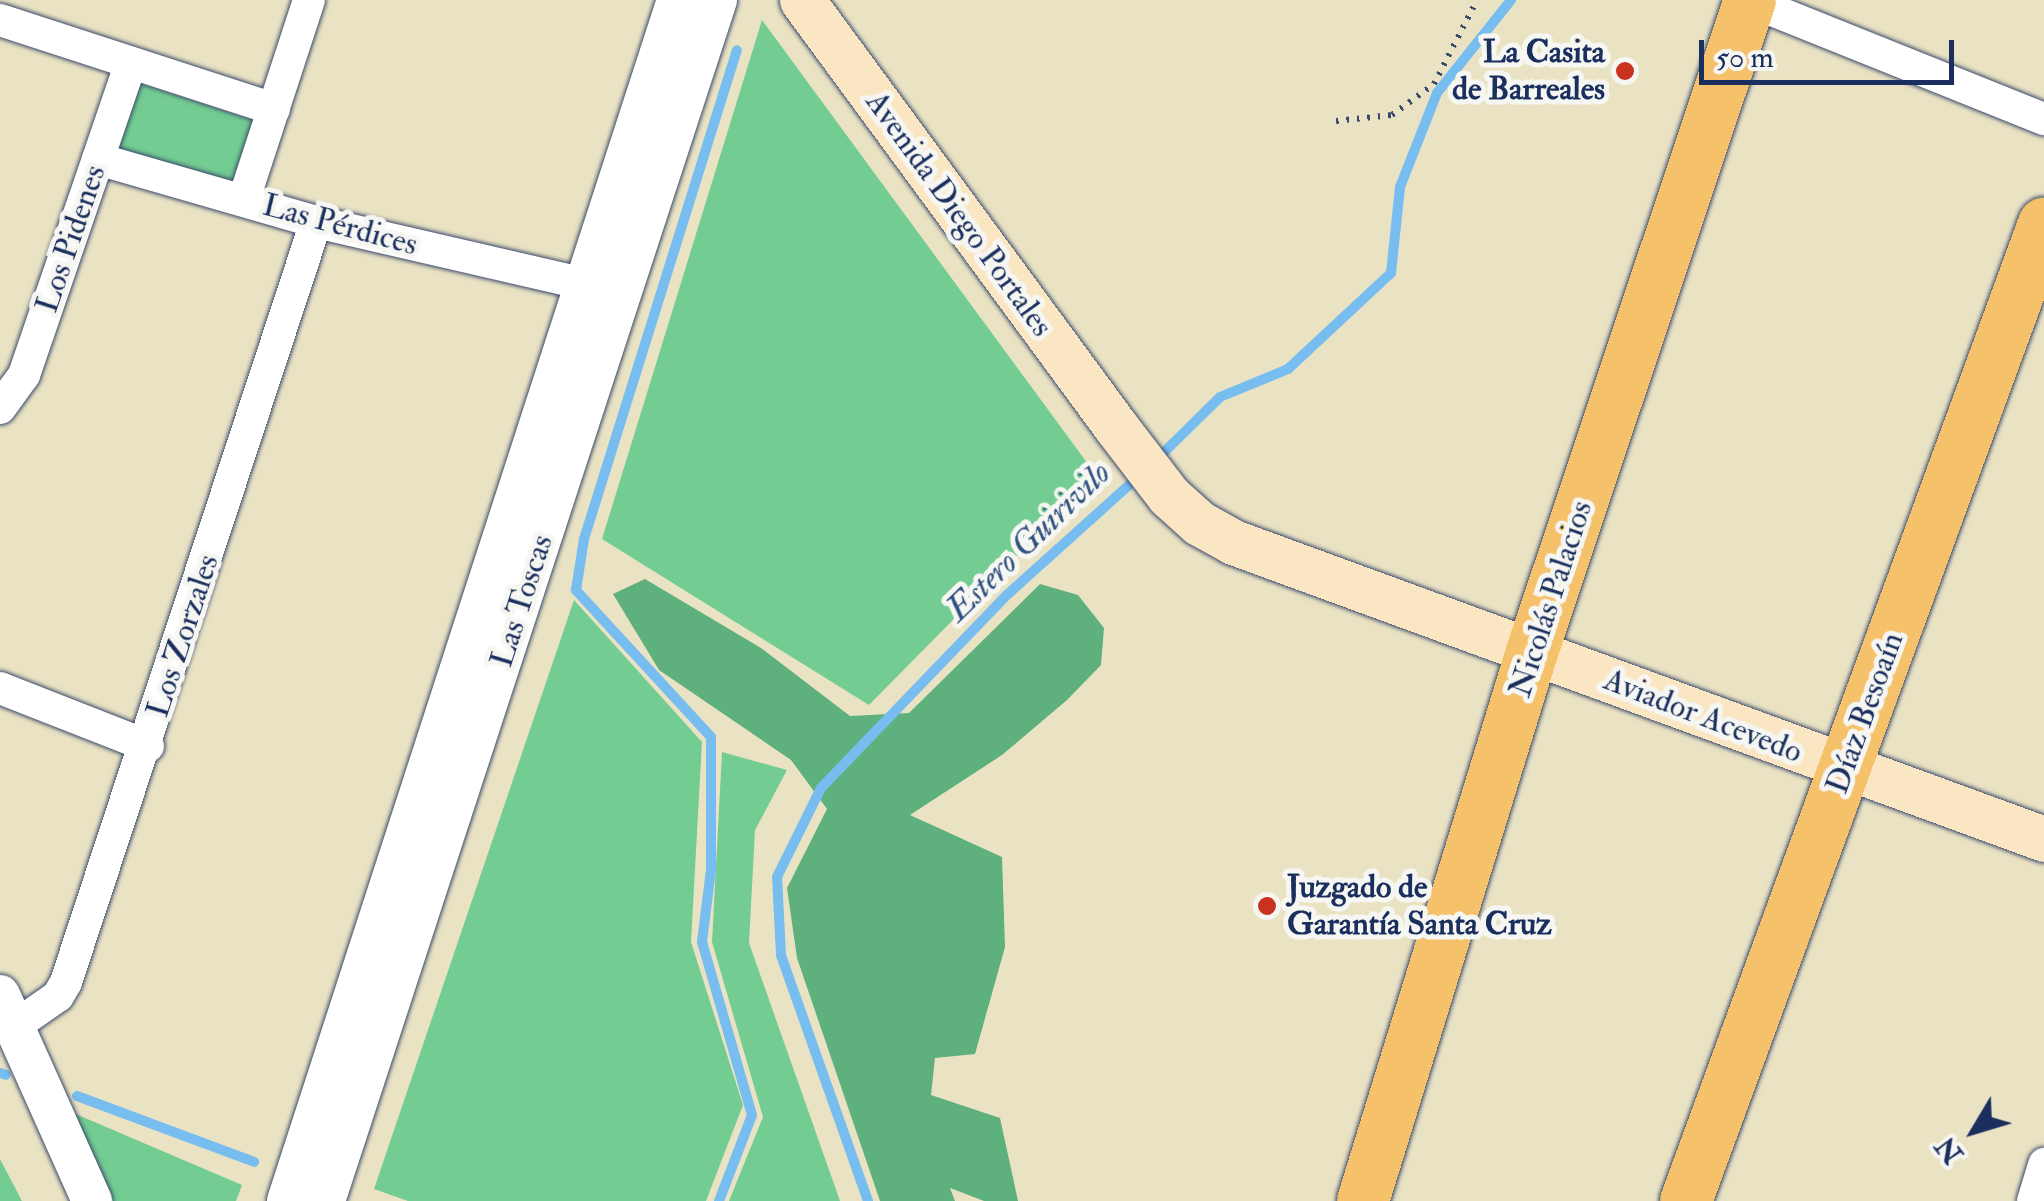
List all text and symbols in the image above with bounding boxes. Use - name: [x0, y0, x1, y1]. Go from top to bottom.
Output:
- scale bar: [1704, 20, 1959, 82]
- place label: La Casita de Barreales: [1452, 34, 1605, 109]
- text: 50 m: [1716, 39, 1774, 76]
- marker: La Casita de Barreales: [1614, 60, 1636, 82]
- street label: Avenida Diego Portales: [857, 84, 1061, 344]
- street label: Los Pidenes: [28, 160, 114, 318]
- street label: Las Pérdices: [259, 186, 421, 264]
- water label: Estero Guirivilo: [937, 452, 1119, 630]
- street label: Nicolás Palacios: [1501, 496, 1601, 702]
- street label: Las Toscas: [483, 530, 561, 672]
- street label: Los Zorzales: [139, 550, 227, 722]
- street label: Díaz Besoaín: [1818, 627, 1912, 799]
- street label: Aviador Acevedo: [1598, 661, 1808, 771]
- place label: Juzgado de Garantía Santa Cruz: [1287, 869, 1552, 944]
- marker: Juzgado de Garantía Santa Cruz: [1256, 895, 1278, 917]
- north arrow: [1924, 1081, 2024, 1181]
- text: N: [1928, 1129, 1971, 1170]

